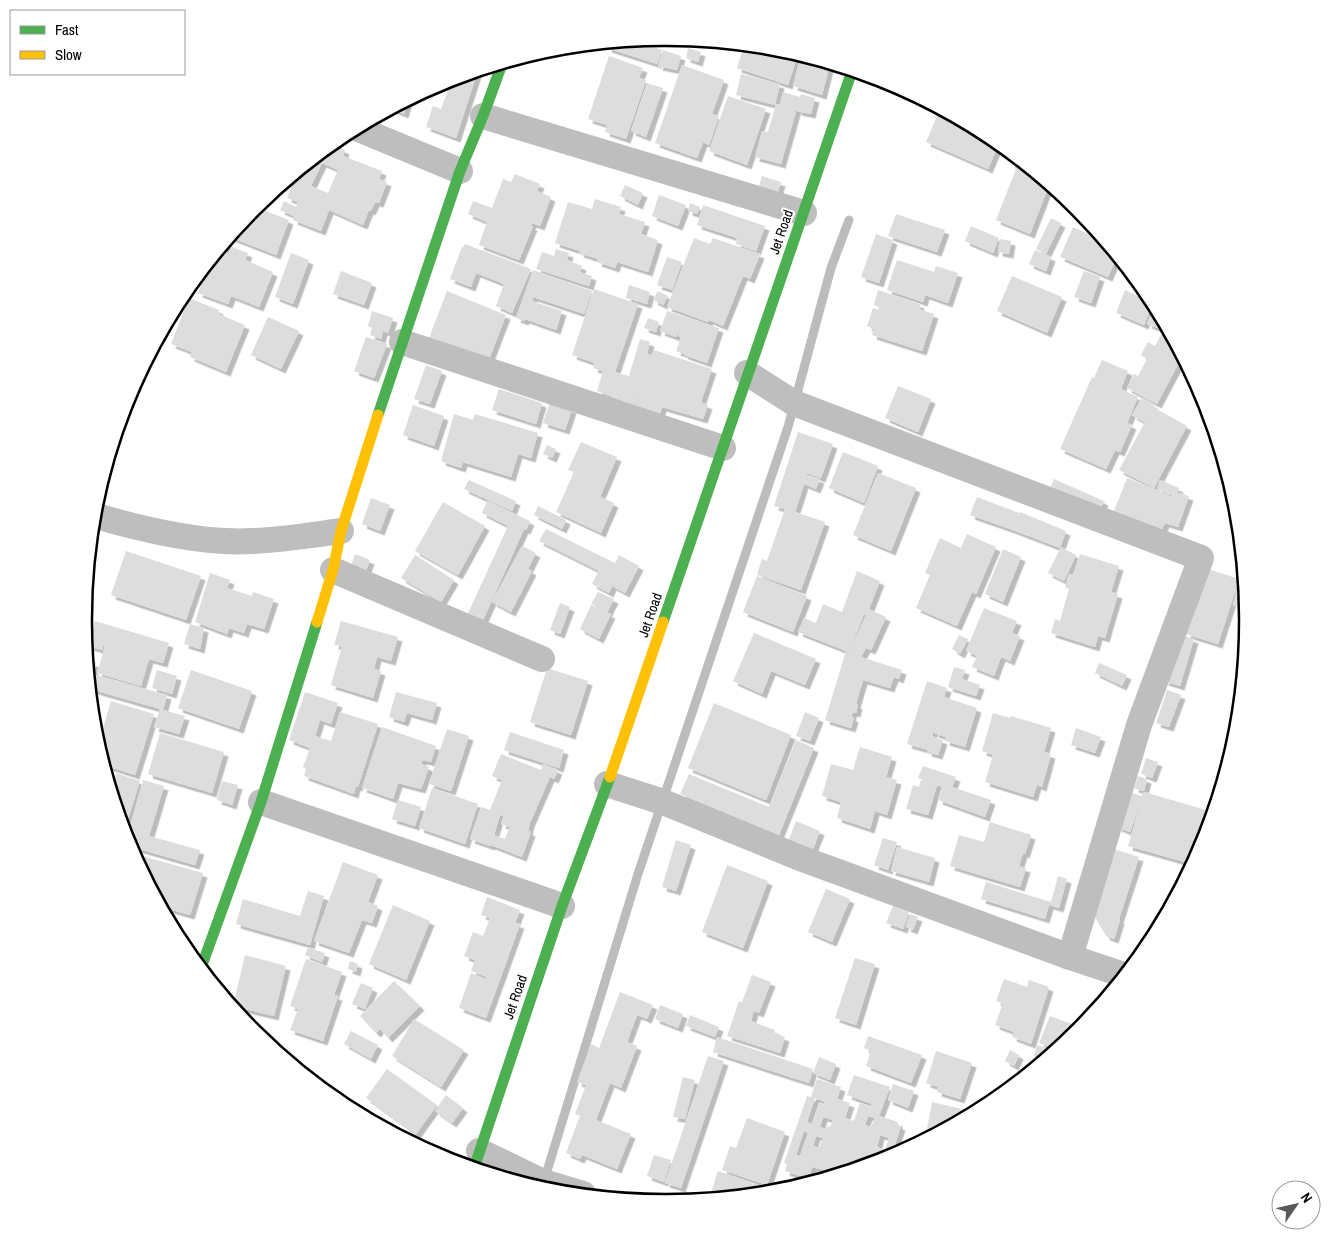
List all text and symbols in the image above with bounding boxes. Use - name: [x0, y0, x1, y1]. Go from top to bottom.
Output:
- legend: [10, 10, 185, 75]
- text: Fast: [55, 19, 79, 40]
- text: Slow: [55, 44, 82, 65]
- street label: Jet Road: [765, 207, 797, 257]
- street label: Jet Road: [634, 590, 666, 640]
- street label: Jet Road: [499, 972, 531, 1022]
- north arrow: [1271, 1180, 1321, 1230]
- text: N: [1297, 1189, 1317, 1206]

